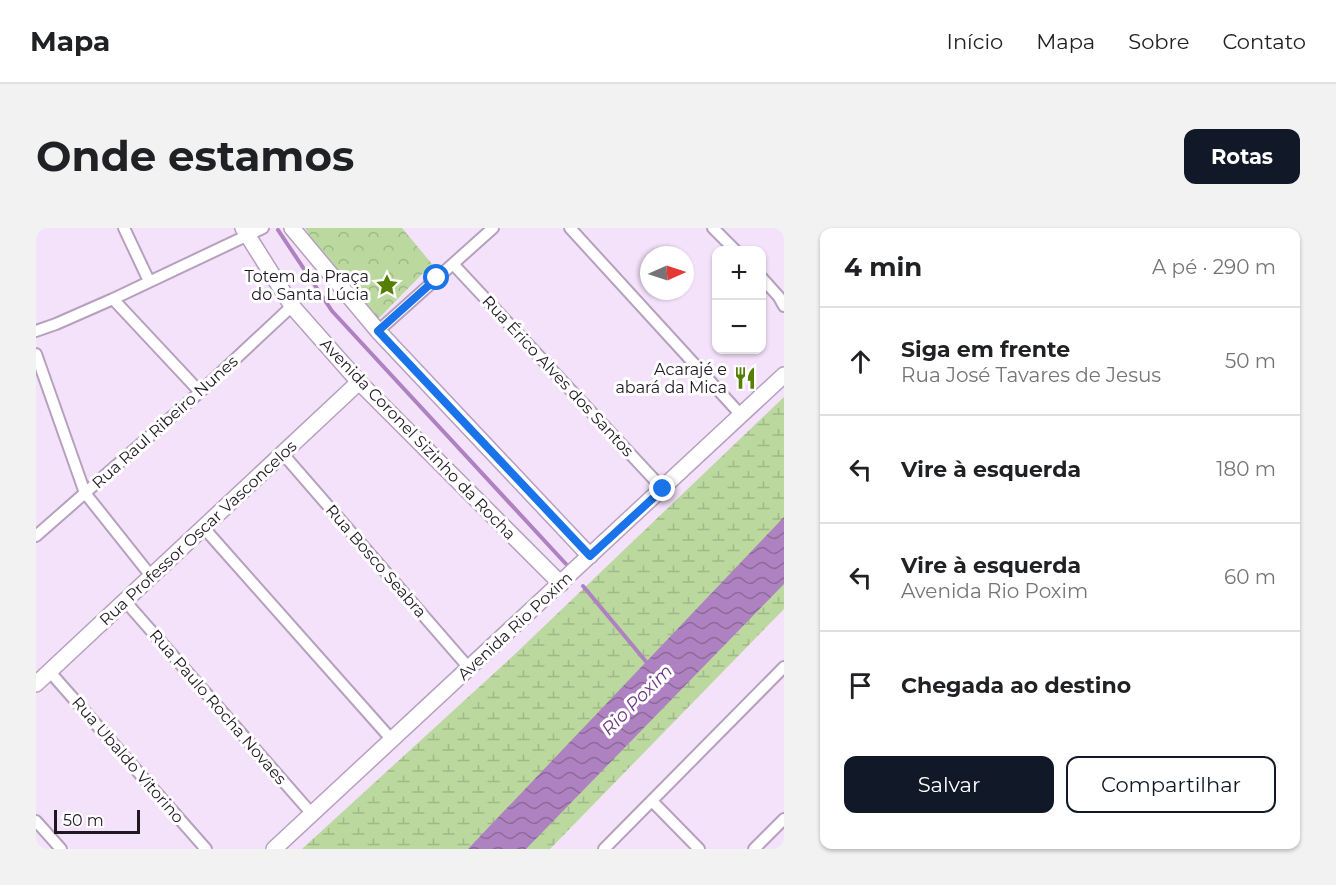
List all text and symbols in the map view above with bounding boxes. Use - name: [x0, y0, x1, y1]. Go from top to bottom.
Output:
- text: Mapa: [30, 24, 110, 58]
- text: Início: [947, 29, 1003, 54]
- text: Mapa: [1036, 29, 1095, 54]
- text: Sobre: [1128, 29, 1189, 54]
- text: Contato: [1222, 29, 1306, 54]
- button: Rotas: [1184, 129, 1300, 184]
- text: Onde estamos: [36, 130, 354, 182]
- north arrow: [640, 246, 694, 300]
- map controls: [712, 246, 766, 354]
- button: +: [712, 246, 766, 300]
- text: 4 min: [844, 251, 922, 283]
- text: A pé · 290 m: [1152, 255, 1276, 279]
- route start: [423, 264, 449, 290]
- place label: Totem da Praça do Santa Lúcia: [244, 267, 369, 304]
- place icon: Totem da Praça do Santa Lúcia: [374, 272, 400, 298]
- street label: Rua Érico Alves dos Santos: [478, 292, 638, 461]
- button: −: [712, 300, 766, 354]
- street label: Avenida Coronel Sizinho da Rocha: [316, 334, 520, 544]
- text: Siga em frente: [901, 336, 1070, 363]
- icon: ahead: [844, 345, 877, 378]
- text: 50 m: [1225, 349, 1276, 373]
- street label: Rua Raul Ribeiro Nunes: [88, 351, 242, 492]
- place label: Acarajé e abará da Mica: [615, 360, 727, 397]
- text: Rua José Tavares de Jesus: [901, 363, 1161, 387]
- restaurant icon: Acarajé e abará da Mica: [732, 365, 758, 391]
- street label: Rua Professor Oscar Vasconcelos: [95, 436, 301, 630]
- icon: left: [844, 453, 877, 486]
- text: Vire à esquerda: [901, 456, 1081, 483]
- text: 180 m: [1216, 457, 1276, 481]
- route end: [649, 475, 675, 501]
- street label: Rua Bosco Seabra: [322, 501, 430, 621]
- text: Vire à esquerda: [901, 552, 1081, 579]
- icon: left: [844, 561, 877, 594]
- text: 60 m: [1224, 565, 1276, 589]
- street label: Avenida Rio Poxim: [454, 568, 576, 684]
- text: Avenida Rio Poxim: [901, 579, 1088, 603]
- street label: Rua Paulo Rocha Novaes: [146, 626, 291, 788]
- water label: Rio Poxim: [597, 660, 677, 740]
- icon: arrive: [844, 669, 877, 702]
- text: Chegada ao destino: [901, 672, 1131, 699]
- street label: Rua Ubaldo Vitorino: [68, 693, 188, 827]
- button: Salvar: [844, 756, 1054, 813]
- button: Compartilhar: [1066, 756, 1276, 813]
- scale bar: [54, 807, 140, 834]
- text: 50 m: [63, 811, 104, 830]

